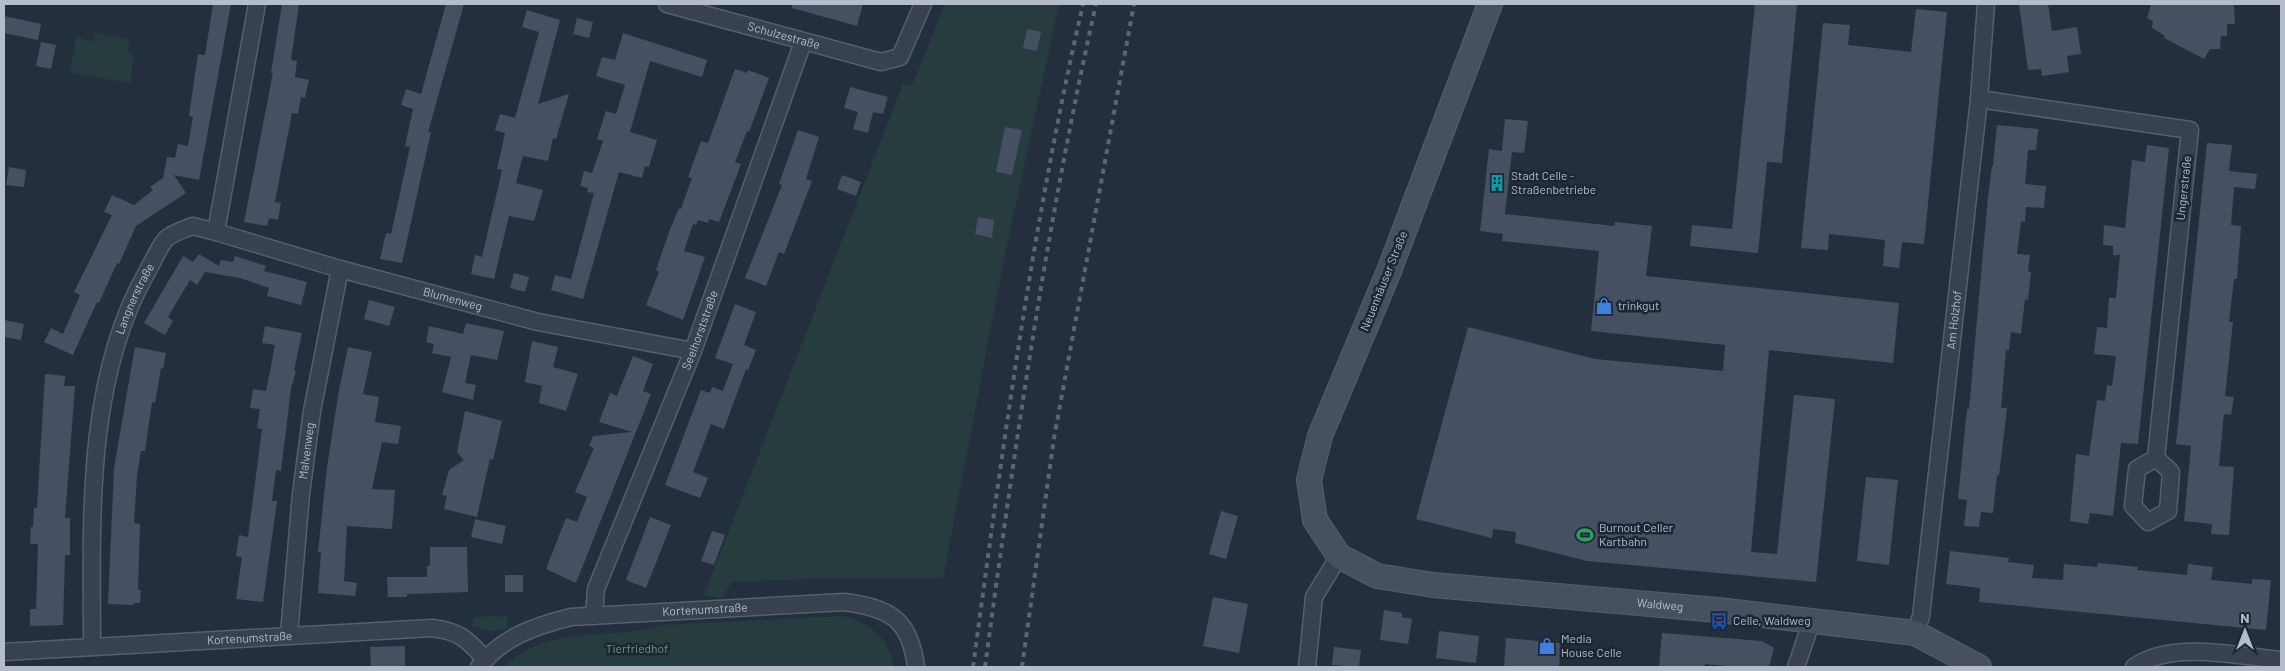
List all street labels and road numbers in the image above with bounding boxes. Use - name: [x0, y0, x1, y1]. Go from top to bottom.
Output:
- street label: Schulzestraße: [746, 18, 822, 51]
- street label: Ungerstraße: [2173, 155, 2193, 221]
- street label: Neuenhäuser Straße: [1357, 229, 1410, 333]
- street label: Langnerstraße: [112, 261, 156, 336]
- street label: Blumenweg: [422, 284, 484, 313]
- street label: Seelhorststraße: [678, 288, 720, 372]
- street label: Am Holzhof: [1943, 290, 1963, 350]
- street label: Malvenweg: [295, 422, 316, 480]
- street label: Waldweg: [1636, 595, 1684, 613]
- street label: Kortenumstraße: [662, 599, 748, 618]
- street label: Kortenumstraße: [207, 628, 293, 647]

